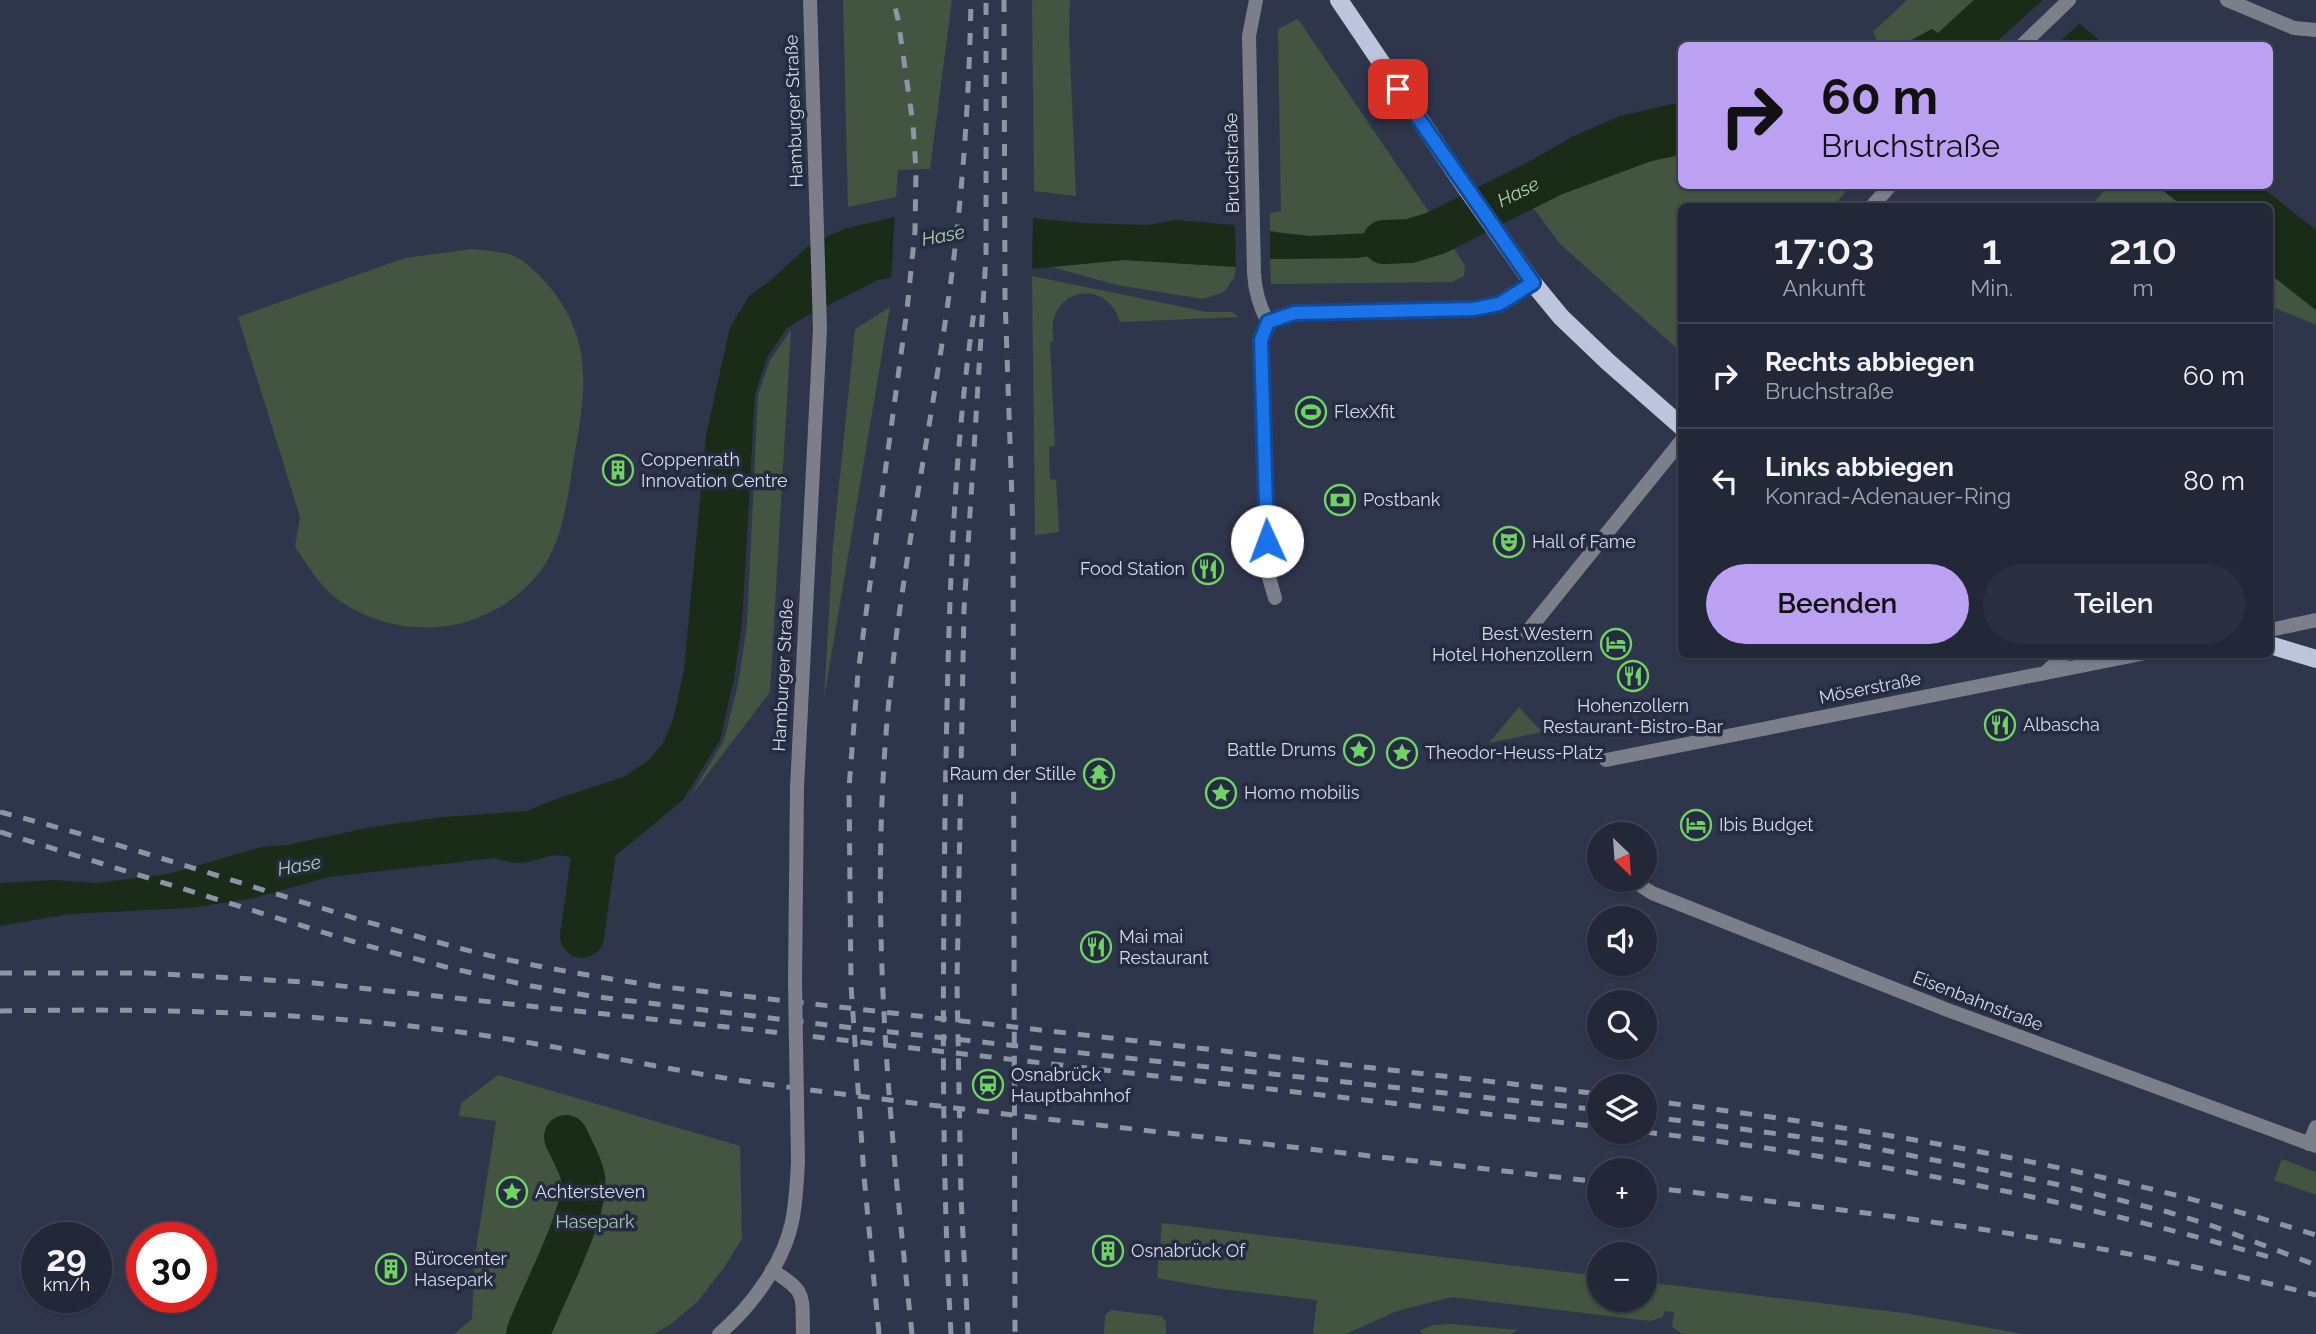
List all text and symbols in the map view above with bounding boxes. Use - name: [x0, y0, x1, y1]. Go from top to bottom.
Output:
- street label: Hamburger Straße: [780, 34, 807, 188]
- pin: [1368, 59, 1428, 119]
- text: 60 m: [1821, 68, 1938, 125]
- icon: arrive: [1379, 70, 1417, 108]
- icon: right: [1706, 70, 1797, 161]
- street label: Bruchstraße: [1220, 112, 1243, 214]
- text: Bruchstraße: [1821, 127, 2000, 164]
- water label: Hase: [1493, 172, 1542, 211]
- water label: Hase: [919, 220, 967, 250]
- text: 17:03: [1774, 225, 1875, 274]
- text: 1: [1982, 225, 2002, 274]
- text: 210: [2109, 225, 2177, 274]
- text: Ankunft: [1782, 274, 1866, 301]
- text: Min.: [1970, 274, 2013, 301]
- text: m: [2133, 274, 2154, 301]
- text: Rechts abbiegen: [1765, 347, 1975, 377]
- icon: right: [1706, 357, 1744, 395]
- text: 60 m: [2183, 361, 2245, 391]
- text: Bruchstraße: [1765, 377, 1894, 404]
- sports icon: FlexXfit: [1294, 395, 1328, 429]
- place label: FlexXfit: [1334, 401, 1395, 422]
- place label: Coppenrath Innovation Centre: [641, 449, 788, 491]
- text: Links abbiegen: [1765, 452, 1954, 482]
- building icon: Coppenrath Innovation Centre: [601, 453, 635, 487]
- icon: left: [1706, 462, 1744, 500]
- text: 80 m: [2183, 466, 2245, 496]
- text: Konrad-Adenauer-Ring: [1765, 482, 2011, 509]
- bank icon: Postbank: [1323, 483, 1357, 517]
- place label: Postbank: [1363, 489, 1441, 510]
- position arrow: [1230, 504, 1304, 578]
- theatre icon: Hall of Fame: [1492, 525, 1526, 559]
- place label: Hall of Fame: [1532, 531, 1636, 552]
- restaurant icon: Food Station: [1191, 552, 1225, 586]
- place label: Food Station: [1080, 558, 1185, 579]
- button: Beenden: [1706, 564, 1969, 644]
- button: Teilen: [1983, 564, 2245, 644]
- street label: Hamburger Straße: [768, 598, 797, 752]
- place label: Best Western Hotel Hohenzollern: [1432, 623, 1593, 665]
- hotel icon: Best Western Hotel Hohenzollern: [1599, 627, 1633, 661]
- restaurant icon: Hohenzollern Restaurant-Bistro-Bar: [1616, 659, 1650, 693]
- street label: Möserstraße: [1817, 667, 1923, 708]
- place label: Hohenzollern Restaurant-Bistro-Bar: [1543, 695, 1724, 737]
- restaurant icon: Albascha: [1983, 708, 2017, 742]
- place label: Albascha: [2023, 714, 2100, 735]
- place icon: Battle Drums: [1342, 733, 1376, 767]
- place icon: Theodor-Heuss-Platz: [1385, 736, 1419, 770]
- place label: Battle Drums: [1227, 739, 1336, 760]
- place label: Theodor-Heuss-Platz: [1425, 742, 1603, 763]
- temple icon: Raum der Stille: [1082, 757, 1116, 791]
- place label: Raum der Stille: [949, 763, 1076, 784]
- place icon: Homo mobilis: [1204, 776, 1238, 810]
- place label: Homo mobilis: [1244, 782, 1360, 803]
- hotel icon: Ibis Budget: [1679, 808, 1713, 842]
- place label: Ibis Budget: [1719, 814, 1813, 835]
- north arrow: [1587, 822, 1657, 892]
- map controls: [1587, 822, 1657, 1312]
- water label: Hase: [276, 850, 322, 880]
- button: sound: [1587, 906, 1657, 976]
- place label: Mai mai Restaurant: [1119, 926, 1209, 968]
- restaurant icon: Mai mai Restaurant: [1079, 930, 1113, 964]
- street label: Eisenbahnstraße: [1910, 966, 2047, 1035]
- button: search: [1587, 990, 1657, 1060]
- place label: Osnabrück Hauptbahnhof: [1011, 1064, 1132, 1106]
- station icon: Osnabrück Hauptbahnhof: [971, 1068, 1005, 1102]
- button: layers: [1587, 1074, 1657, 1144]
- button: +: [1587, 1158, 1657, 1228]
- place icon: Achtersteven: [495, 1175, 529, 1209]
- place label: Achtersteven: [535, 1181, 645, 1202]
- park label: Hasepark: [555, 1211, 635, 1232]
- speed limit sign: 30: [126, 1222, 217, 1313]
- building icon: Osnabrück Of: [1091, 1234, 1125, 1268]
- text: 29: [46, 1238, 87, 1279]
- place label: Osnabrück Of: [1131, 1240, 1246, 1261]
- button: −: [1587, 1242, 1657, 1312]
- place label: Bürocenter Hasepark: [414, 1248, 508, 1290]
- building icon: Bürocenter Hasepark: [374, 1252, 408, 1286]
- text: km/h: [43, 1274, 90, 1295]

